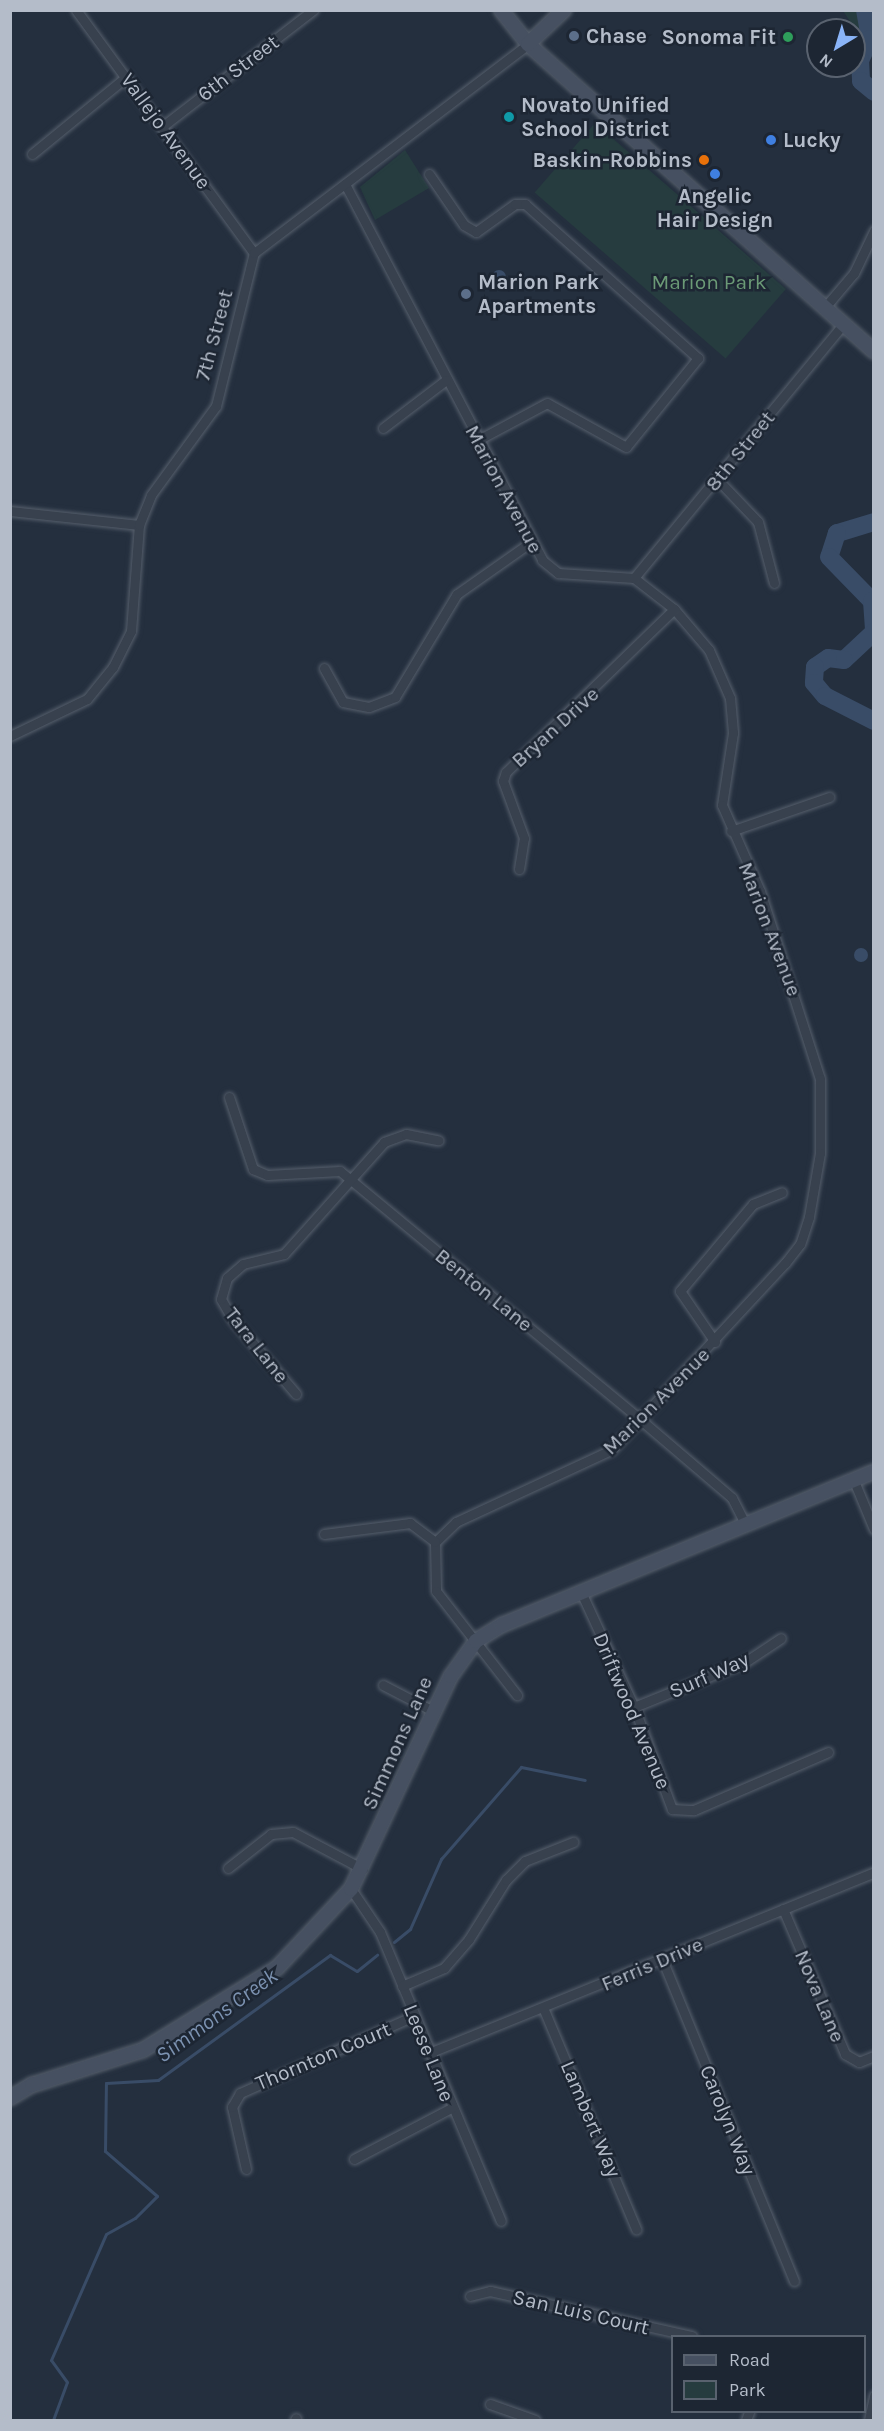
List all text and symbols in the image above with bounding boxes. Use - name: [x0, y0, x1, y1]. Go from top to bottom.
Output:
- north arrow: [806, 18, 866, 78]
- place label: Chase: [586, 23, 647, 49]
- place label: Sonoma Fit: [662, 24, 776, 50]
- street label: 6th Street: [192, 29, 284, 107]
- marker: Chase: [567, 29, 581, 43]
- marker: Sonoma Fit: [781, 30, 795, 44]
- text: N: [815, 50, 836, 72]
- street label: Vallejo Avenue: [115, 68, 217, 194]
- place label: Novato Unified School District: [521, 92, 670, 142]
- marker: Novato Unified School District: [502, 110, 516, 124]
- place label: Lucky: [783, 127, 840, 153]
- marker: Lucky: [764, 133, 778, 147]
- place label: Baskin-Robbins: [533, 147, 692, 173]
- marker: Baskin-Robbins: [697, 153, 711, 167]
- marker: Angelic Hair Design: [708, 167, 722, 181]
- place label: Angelic Hair Design: [657, 183, 773, 233]
- place label: Marion Park Apartments: [478, 269, 599, 319]
- park label: Marion Park: [652, 269, 766, 295]
- street label: 7th Street: [190, 287, 238, 383]
- marker: Marion Park Apartments: [459, 287, 473, 301]
- street label: 8th Street: [700, 406, 780, 496]
- street label: Marion Avenue: [460, 421, 548, 557]
- street label: Bryan Drive: [506, 681, 604, 773]
- street label: Marion Avenue: [733, 858, 807, 1000]
- street label: Benton Lane: [430, 1243, 538, 1337]
- street label: Tara Lane: [220, 1302, 294, 1388]
- street label: Marion Avenue: [597, 1342, 715, 1460]
- street label: Driftwood Avenue: [588, 1629, 676, 1793]
- street label: Surf Way: [665, 1646, 753, 1704]
- street label: Simmons Lane: [356, 1672, 438, 1814]
- street label: Ferris Drive: [598, 1931, 706, 1997]
- street label: Nova Lane: [789, 1946, 851, 2046]
- water label: Simmons Creek: [151, 1963, 283, 2069]
- street label: Leese Lane: [398, 2001, 460, 2105]
- street label: Thornton Court: [252, 2016, 394, 2096]
- street label: Lambert Way: [555, 2057, 627, 2181]
- street label: Carolyn Way: [695, 2061, 761, 2179]
- street label: San Luis Court: [510, 2284, 652, 2340]
- legend: [671, 2335, 866, 2413]
- text: Road: [729, 2349, 770, 2371]
- text: Park: [729, 2379, 766, 2401]

